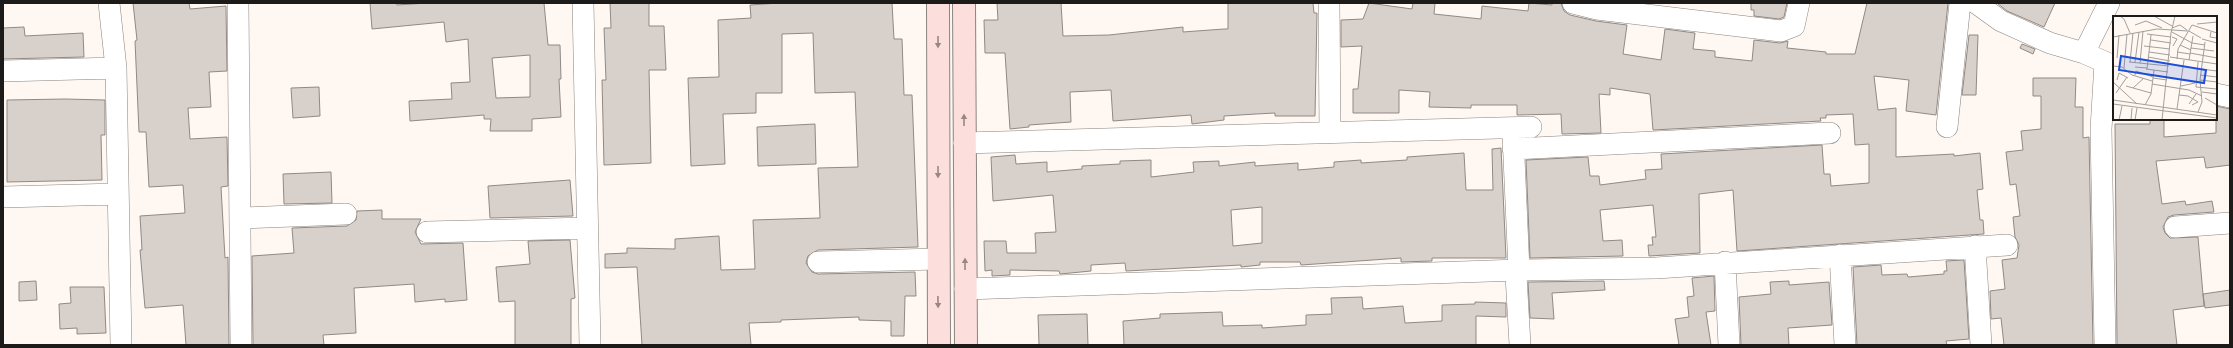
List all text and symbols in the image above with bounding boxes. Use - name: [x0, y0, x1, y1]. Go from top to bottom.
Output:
- inset map: [2113, 16, 2217, 120]
- one-way arrow: [935, 36, 941, 49]
- one-way arrow: [961, 113, 967, 126]
- one-way arrow: [935, 166, 941, 179]
- one-way arrow: [962, 257, 968, 270]
- one-way arrow: [935, 296, 941, 309]

